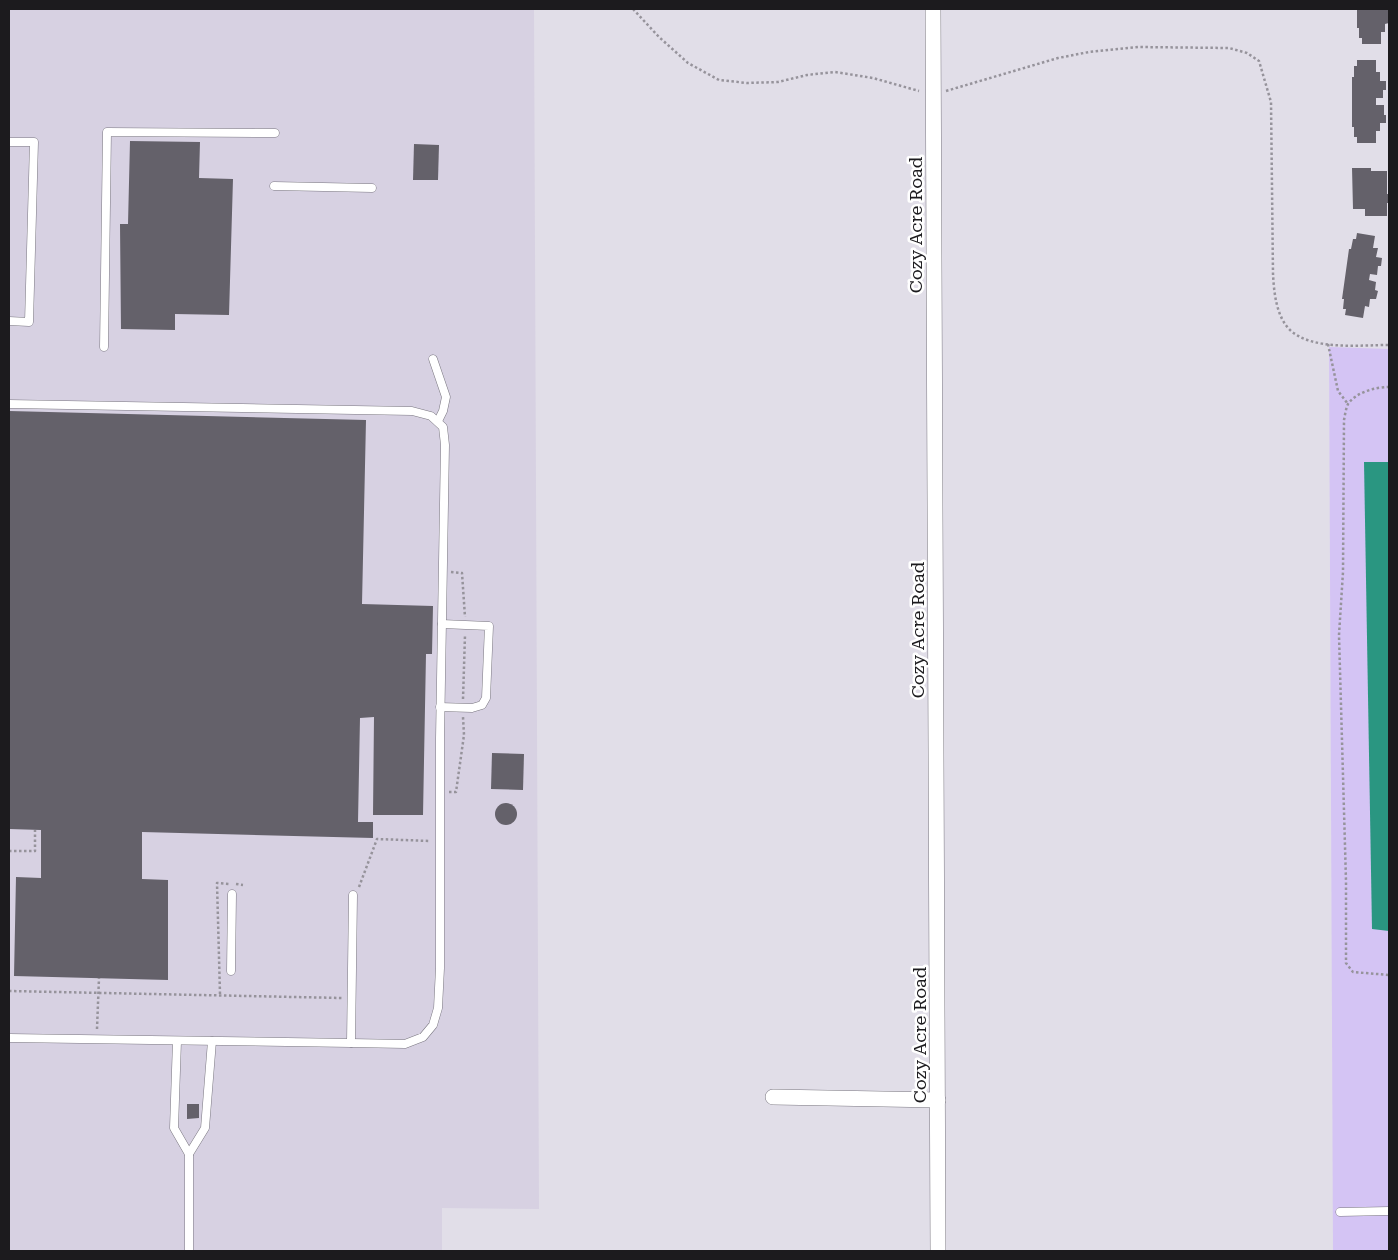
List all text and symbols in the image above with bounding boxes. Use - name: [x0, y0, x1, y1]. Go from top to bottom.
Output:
- street label: Cozy Acre Road: [905, 156, 926, 293]
- street label: Cozy Acre Road: [907, 561, 928, 698]
- street label: Cozy Acre Road: [909, 966, 930, 1103]

